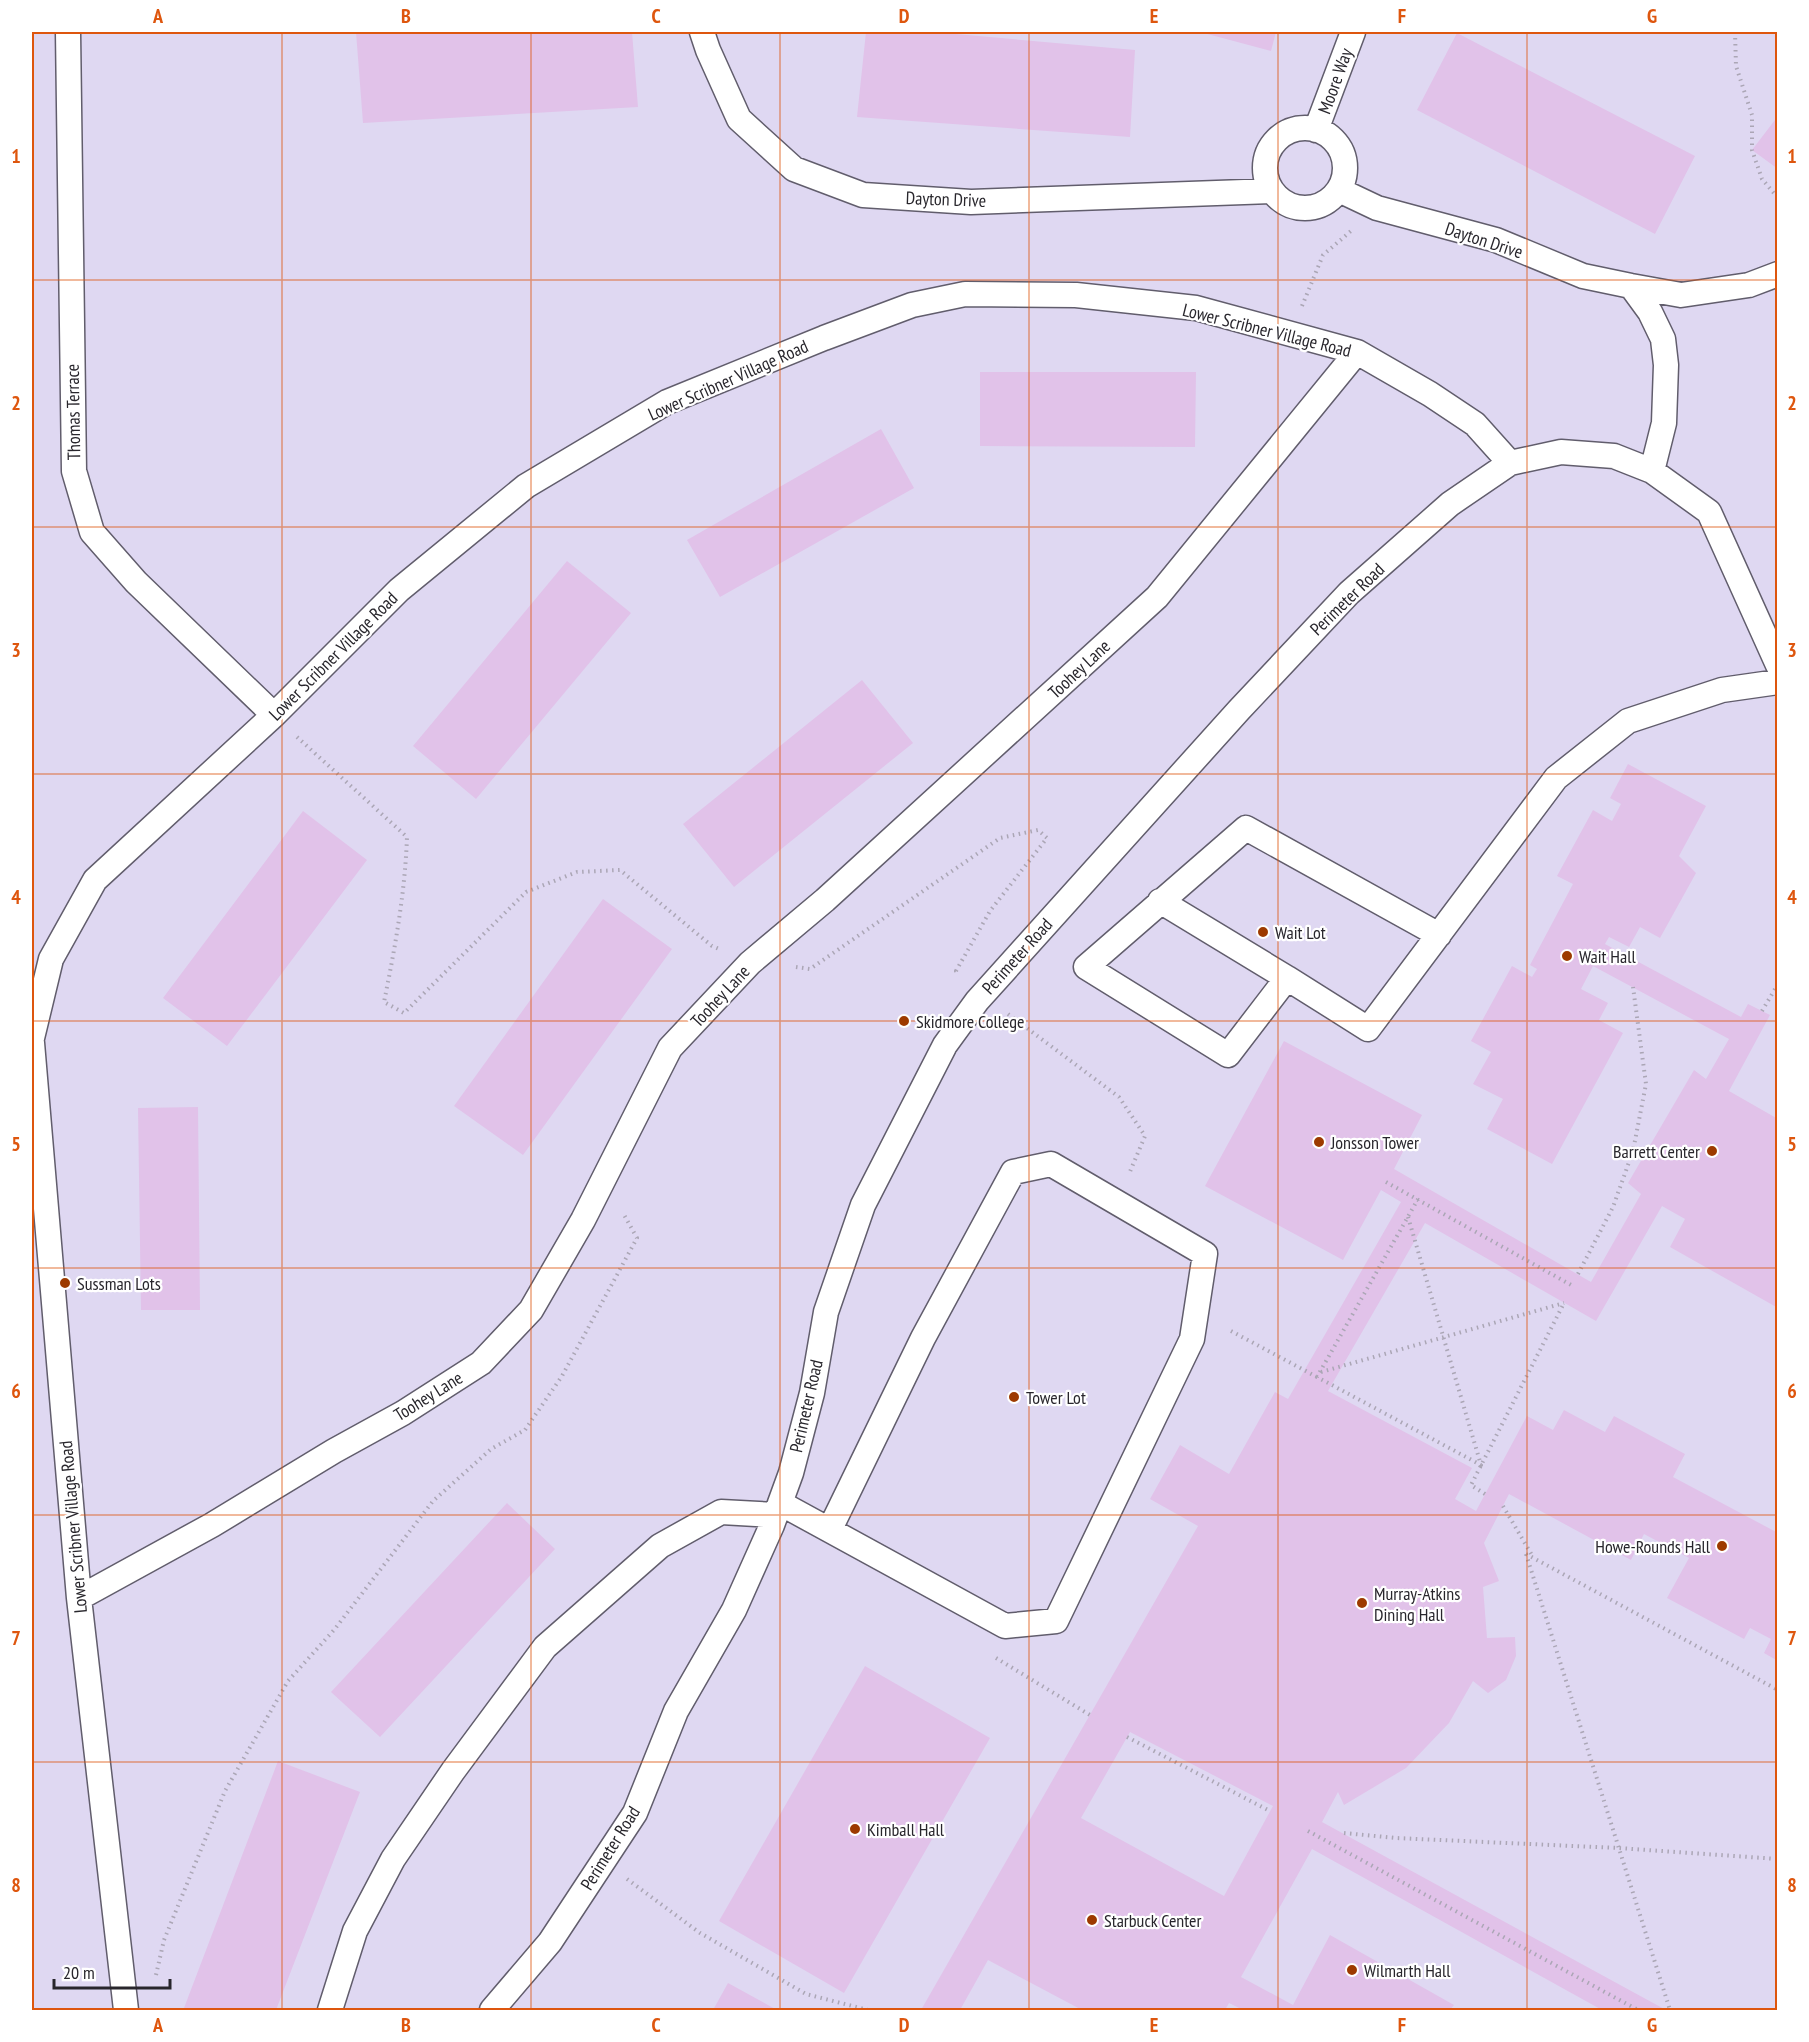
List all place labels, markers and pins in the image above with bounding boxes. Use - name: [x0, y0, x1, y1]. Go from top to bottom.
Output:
- place label: Wait Lot: [1275, 921, 1326, 944]
- marker: Wait Lot: [1256, 925, 1270, 939]
- place label: Wait Hall: [1579, 945, 1636, 968]
- marker: Wait Hall: [1560, 949, 1574, 963]
- place label: Skidmore College: [916, 1010, 1024, 1033]
- marker: Skidmore College: [897, 1014, 911, 1028]
- place label: Jonsson Tower: [1330, 1131, 1419, 1154]
- marker: Jonsson Tower: [1312, 1135, 1326, 1149]
- place label: Barrett Center: [1613, 1140, 1700, 1163]
- marker: Barrett Center: [1705, 1144, 1719, 1158]
- place label: Sussman Lots: [77, 1272, 161, 1295]
- marker: Sussman Lots: [58, 1276, 72, 1290]
- place label: Tower Lot: [1026, 1386, 1086, 1409]
- marker: Tower Lot: [1007, 1390, 1021, 1404]
- place label: Howe-Rounds Hall: [1595, 1535, 1711, 1558]
- marker: Howe-Rounds Hall: [1715, 1539, 1729, 1553]
- place label: Murray-Atkins Dining Hall: [1374, 1582, 1460, 1626]
- marker: Murray-Atkins Dining Hall: [1355, 1596, 1369, 1610]
- place label: Kimball Hall: [867, 1818, 945, 1841]
- marker: Kimball Hall: [848, 1822, 862, 1836]
- place label: Starbuck Center: [1104, 1909, 1202, 1932]
- marker: Starbuck Center: [1085, 1913, 1099, 1927]
- place label: Wilmarth Hall: [1364, 1959, 1451, 1982]
- marker: Wilmarth Hall: [1345, 1963, 1359, 1977]

